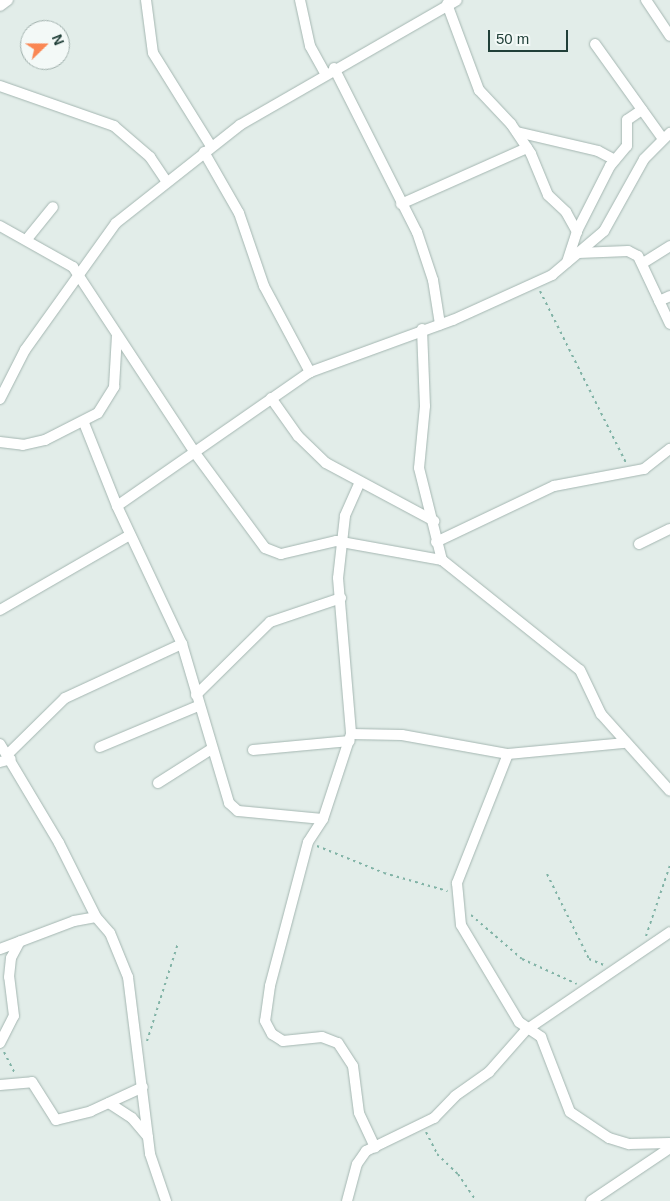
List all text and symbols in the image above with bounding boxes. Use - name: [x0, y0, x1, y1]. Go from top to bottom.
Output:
- north arrow: [20, 20, 70, 70]
- scale bar: [490, 20, 570, 52]
- text: 50 m: [496, 30, 529, 47]
- text: N: [49, 32, 67, 47]

